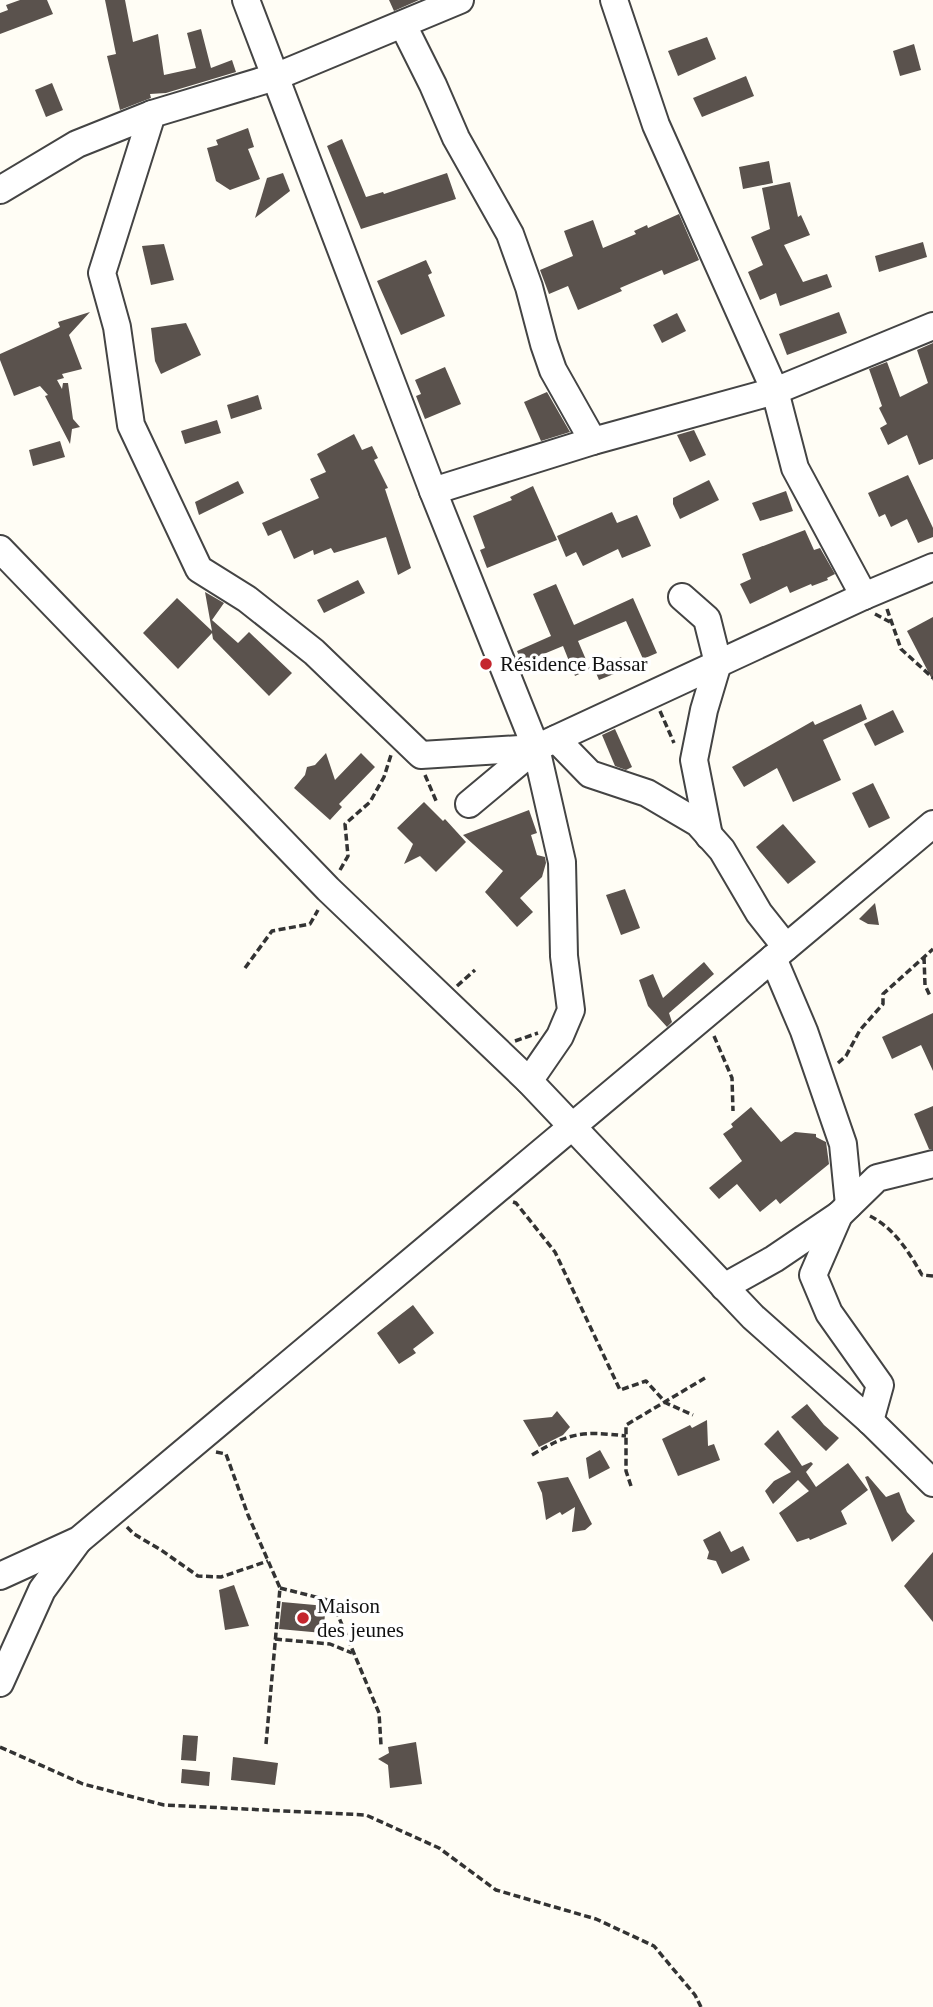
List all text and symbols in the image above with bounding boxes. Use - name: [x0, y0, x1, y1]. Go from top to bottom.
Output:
- place label: Résidence Bassar: [500, 652, 648, 676]
- marker: Résidence Bassar: [478, 656, 494, 672]
- place label: Maison des jeunes: [317, 1594, 404, 1642]
- marker: Maison des jeunes: [295, 1610, 311, 1626]

